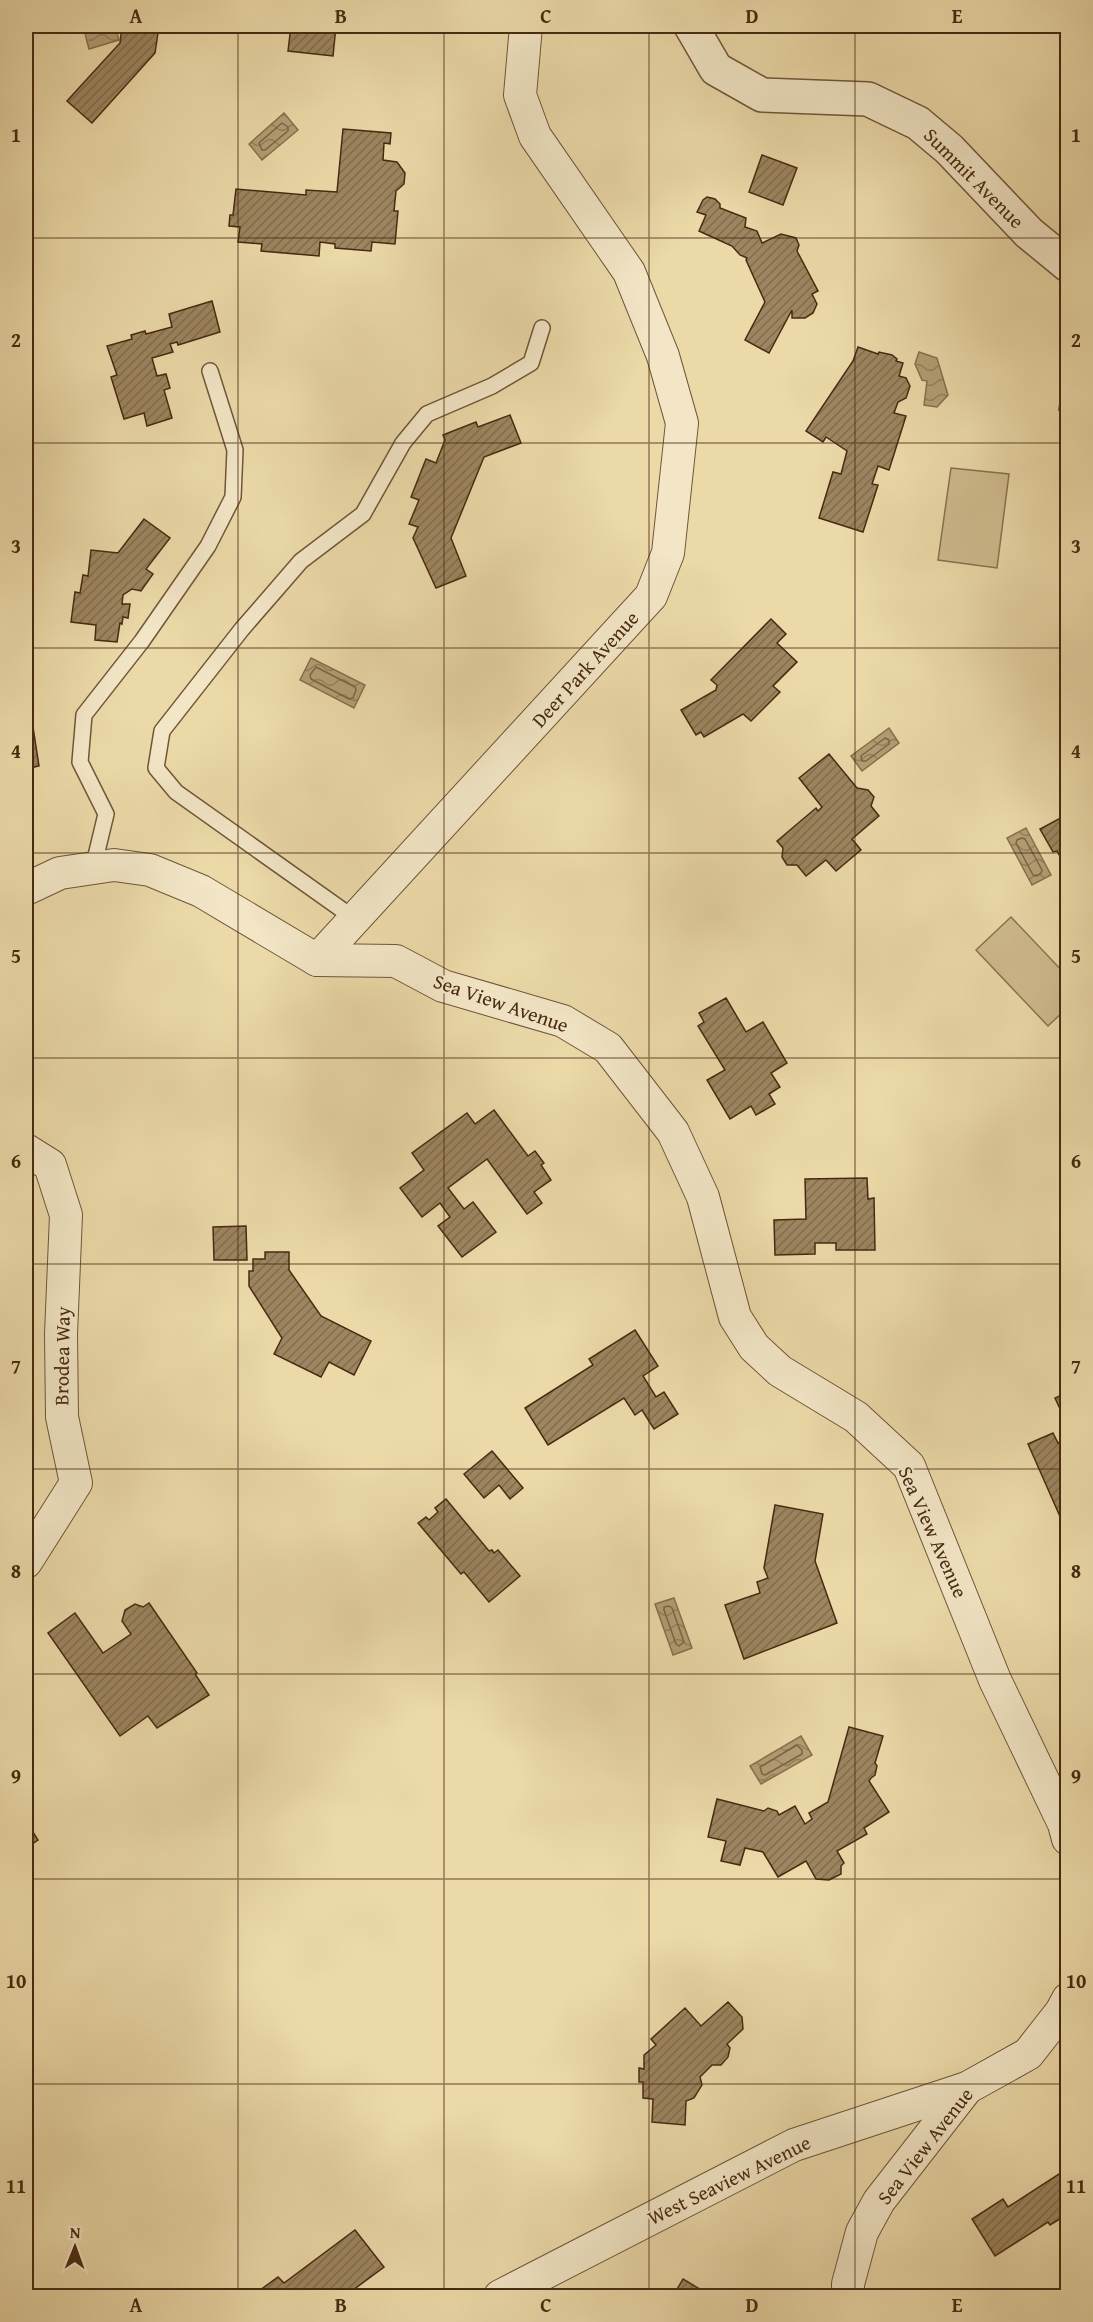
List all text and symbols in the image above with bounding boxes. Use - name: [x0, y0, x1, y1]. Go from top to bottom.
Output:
- text: A: [130, 1, 143, 30]
- text: B: [335, 1, 347, 30]
- text: C: [540, 1, 552, 30]
- text: D: [745, 1, 759, 30]
- text: E: [952, 1, 963, 30]
- text: 1: [11, 120, 21, 149]
- text: 1: [1071, 120, 1081, 149]
- street label: Summit Avenue: [918, 121, 1031, 234]
- text: 2: [11, 325, 21, 354]
- text: 2: [1071, 325, 1081, 354]
- text: 3: [11, 531, 21, 560]
- text: 3: [1071, 531, 1081, 560]
- street label: Deer Park Avenue: [524, 604, 645, 733]
- text: 4: [11, 736, 21, 765]
- text: 4: [1071, 736, 1081, 765]
- text: 5: [11, 941, 21, 970]
- text: 5: [1071, 941, 1081, 970]
- street label: Sea View Avenue: [430, 966, 573, 1039]
- text: 6: [11, 1146, 21, 1175]
- text: 6: [1071, 1146, 1081, 1175]
- street label: Brodea Way: [46, 1306, 77, 1406]
- text: 7: [11, 1351, 21, 1380]
- text: 7: [1071, 1351, 1081, 1380]
- street label: Sea View Avenue: [892, 1461, 975, 1602]
- text: 8: [11, 1556, 21, 1585]
- text: 8: [1071, 1556, 1081, 1585]
- text: 9: [11, 1761, 21, 1790]
- text: 9: [1071, 1761, 1081, 1790]
- text: 10: [6, 1966, 26, 1995]
- text: 10: [1066, 1966, 1086, 1995]
- street label: Sea View Avenue: [870, 2081, 979, 2210]
- street label: West Seaview Avenue: [642, 2127, 815, 2232]
- text: 11: [6, 2171, 26, 2200]
- text: 11: [1066, 2171, 1086, 2200]
- north arrow: [45, 2217, 105, 2277]
- text: N: [70, 2220, 81, 2244]
- text: A: [130, 2290, 143, 2319]
- text: B: [335, 2290, 347, 2319]
- text: C: [540, 2290, 552, 2319]
- text: D: [745, 2290, 759, 2319]
- text: E: [952, 2290, 963, 2319]

